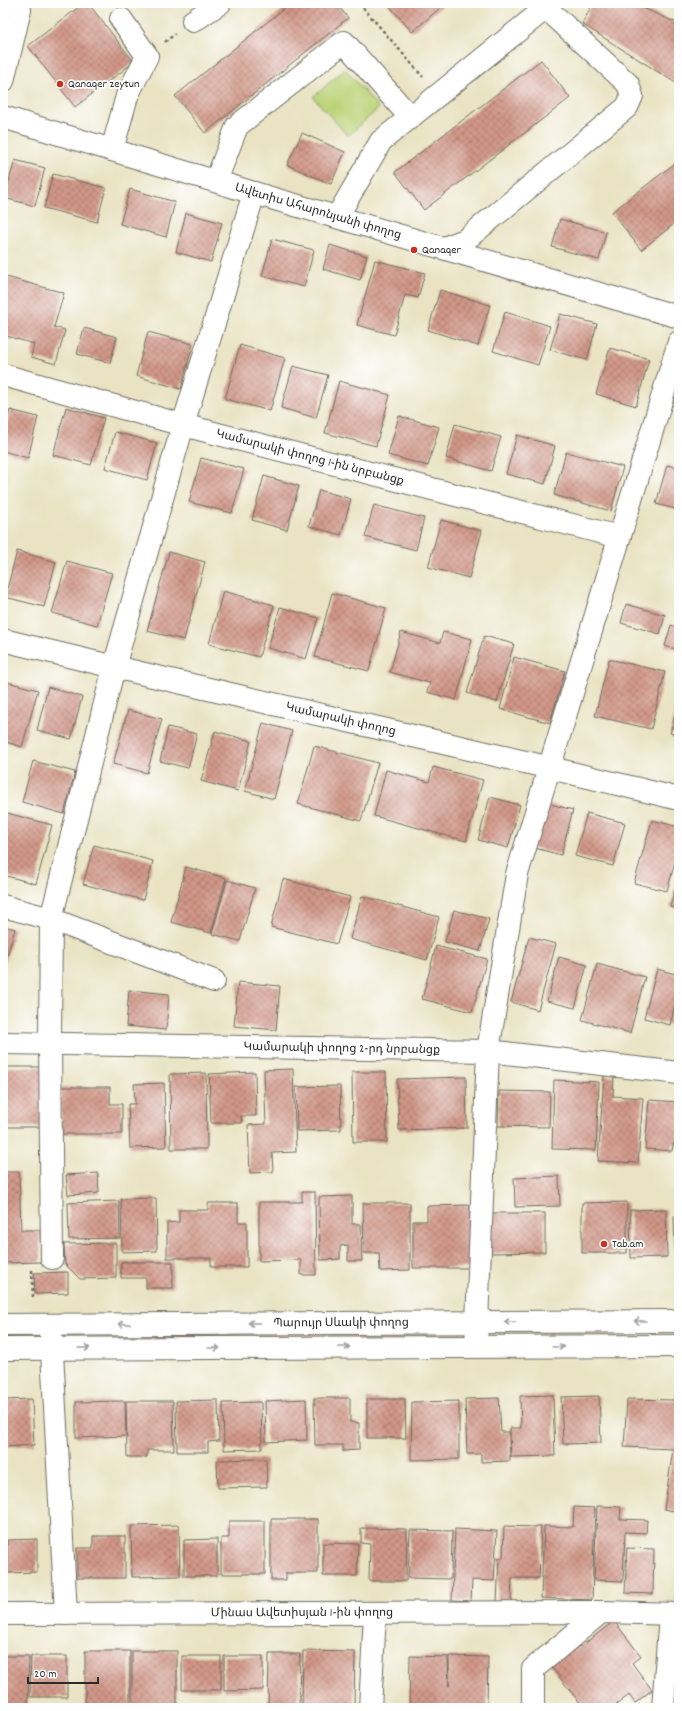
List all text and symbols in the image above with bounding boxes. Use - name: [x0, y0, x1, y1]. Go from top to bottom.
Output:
- place label: Qanaqer zeytun: [68, 76, 140, 93]
- marker: Qanaqer zeytun: [55, 79, 65, 89]
- street label: Ավետիս Ահարոնյանի փողոց: [233, 179, 403, 244]
- place label: Qanaqer: [422, 242, 461, 259]
- marker: Qanaqer: [409, 245, 419, 255]
- street label: Կամարակի փողոց 1-ին նրբանցք: [214, 425, 406, 490]
- street label: Կամարակի փողոց: [284, 699, 398, 740]
- street label: Կամարակի փողոց 2-րդ նրբանցք: [243, 1038, 440, 1059]
- place label: Tab.am: [612, 1236, 644, 1253]
- marker: Tab.am: [599, 1239, 609, 1249]
- street label: Պարույր Սևակի փողոց: [273, 1314, 409, 1332]
- one-way arrow: [634, 1317, 647, 1325]
- one-way arrow: [504, 1318, 517, 1326]
- one-way arrow: [248, 1319, 261, 1327]
- one-way arrow: [118, 1320, 131, 1328]
- one-way arrow: [337, 1343, 350, 1351]
- one-way arrow: [551, 1343, 564, 1351]
- one-way arrow: [77, 1344, 90, 1352]
- one-way arrow: [207, 1344, 220, 1352]
- street label: Մինաս Ավետիսյան 1-ին փողոց: [211, 1604, 393, 1622]
- scale bar: [28, 1659, 98, 1685]
- text: 20 m: [34, 1666, 57, 1683]

